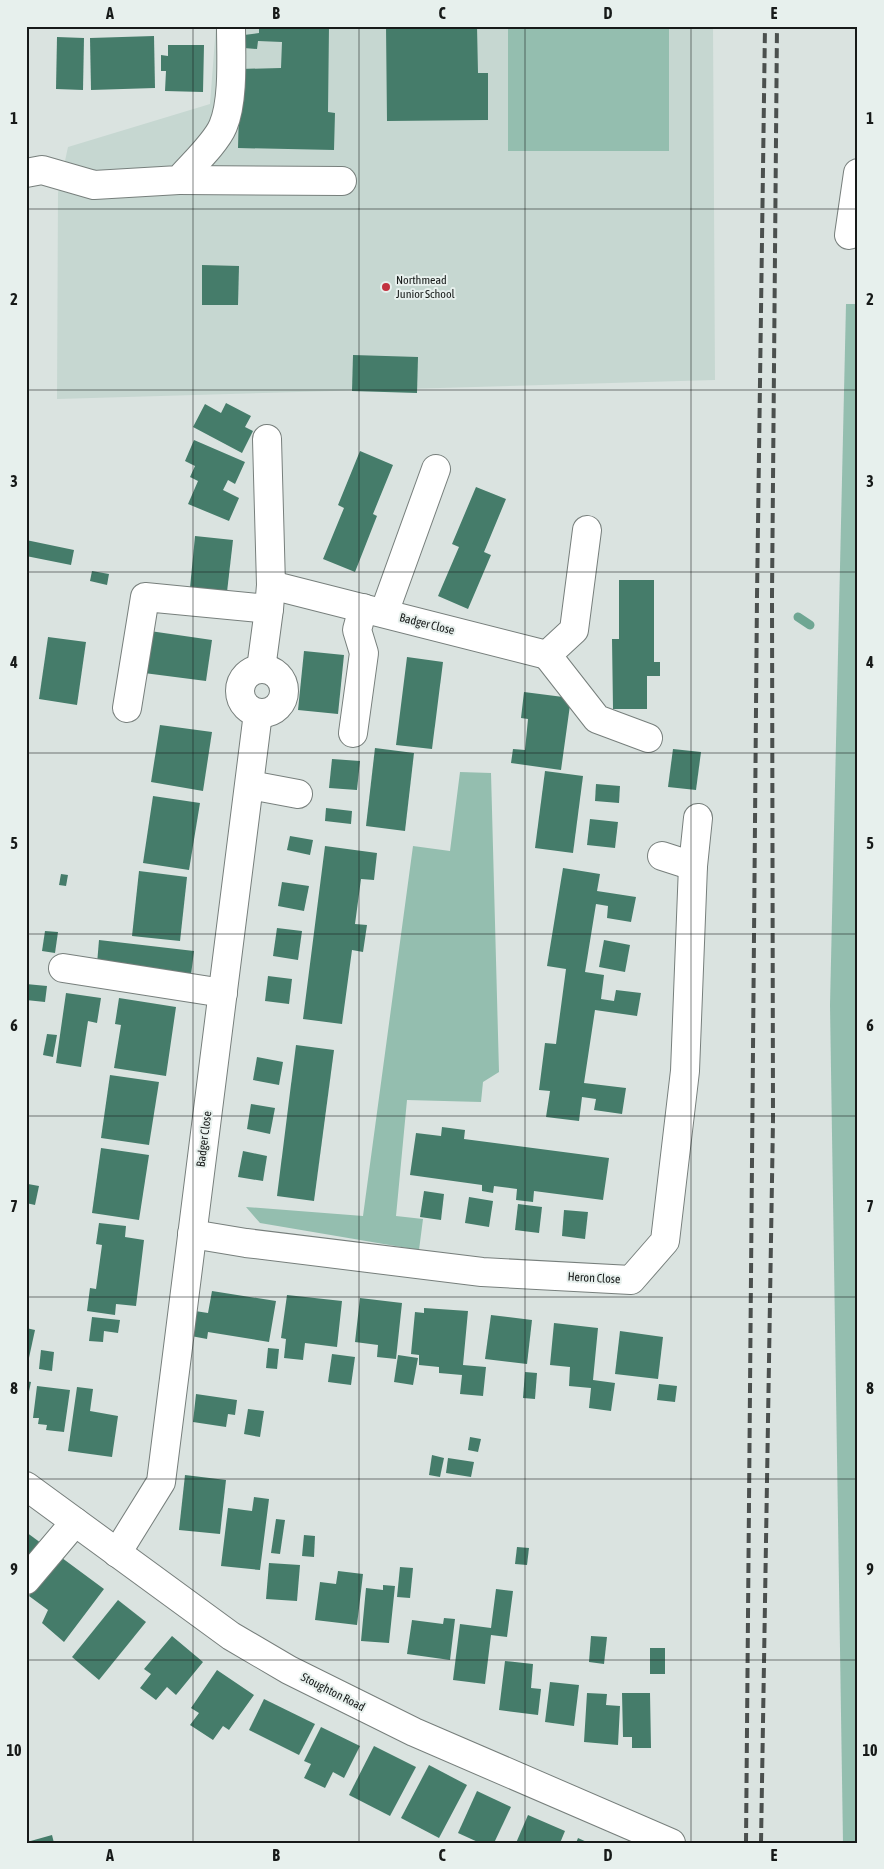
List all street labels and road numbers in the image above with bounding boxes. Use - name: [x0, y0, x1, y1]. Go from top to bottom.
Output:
- street label: Badger Close: [398, 610, 456, 638]
- street label: Badger Close: [194, 1110, 214, 1168]
- street label: Heron Close: [567, 1270, 621, 1286]
- street label: Stoughton Road: [299, 1670, 367, 1714]

